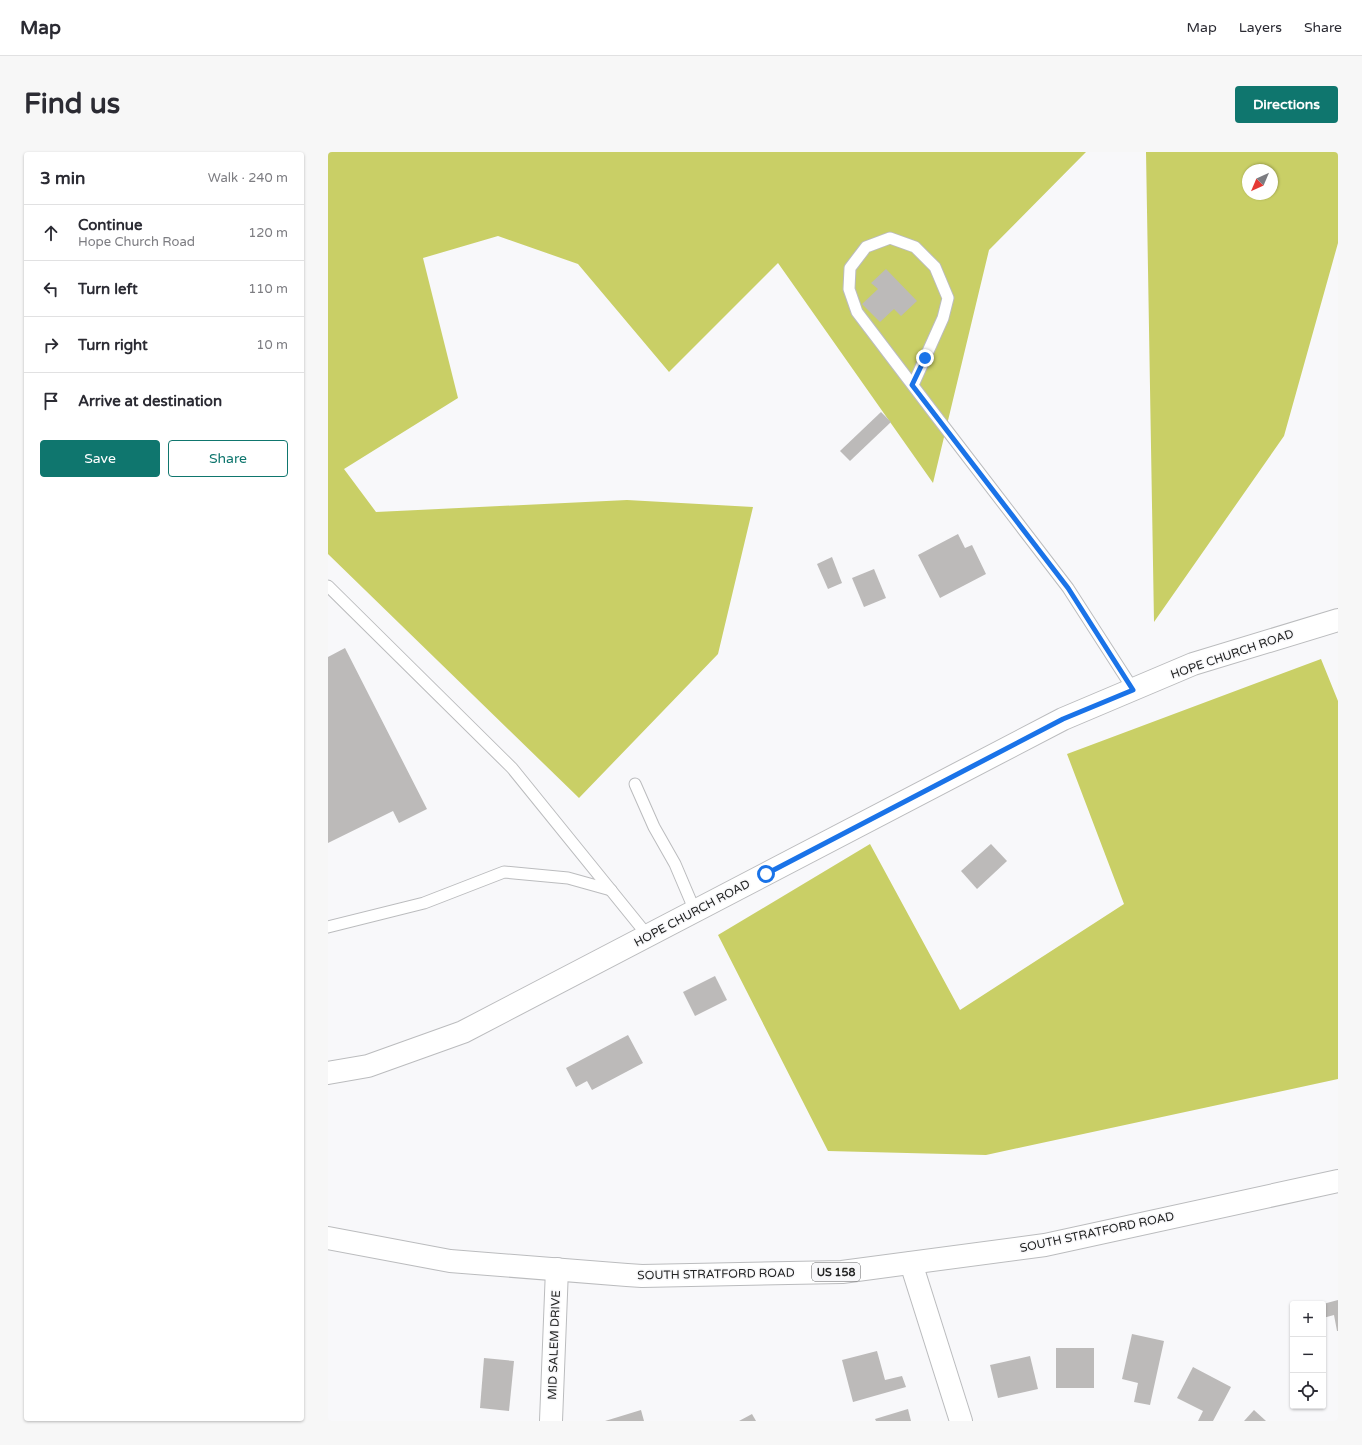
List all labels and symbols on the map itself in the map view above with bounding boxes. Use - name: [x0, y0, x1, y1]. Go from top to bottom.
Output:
- north arrow: [1242, 164, 1278, 200]
- route end: [916, 349, 934, 367]
- street label: HOPE CHURCH ROAD: [1169, 626, 1295, 682]
- route start: [757, 865, 775, 883]
- street label: HOPE CHURCH ROAD: [632, 876, 752, 950]
- street label: SOUTH STRATFORD ROAD: [1018, 1209, 1176, 1255]
- road number: US 158: [812, 1263, 860, 1281]
- street label: SOUTH STRATFORD ROAD: [637, 1266, 795, 1282]
- street label: MID SALEM DRIVE: [545, 1290, 563, 1400]

